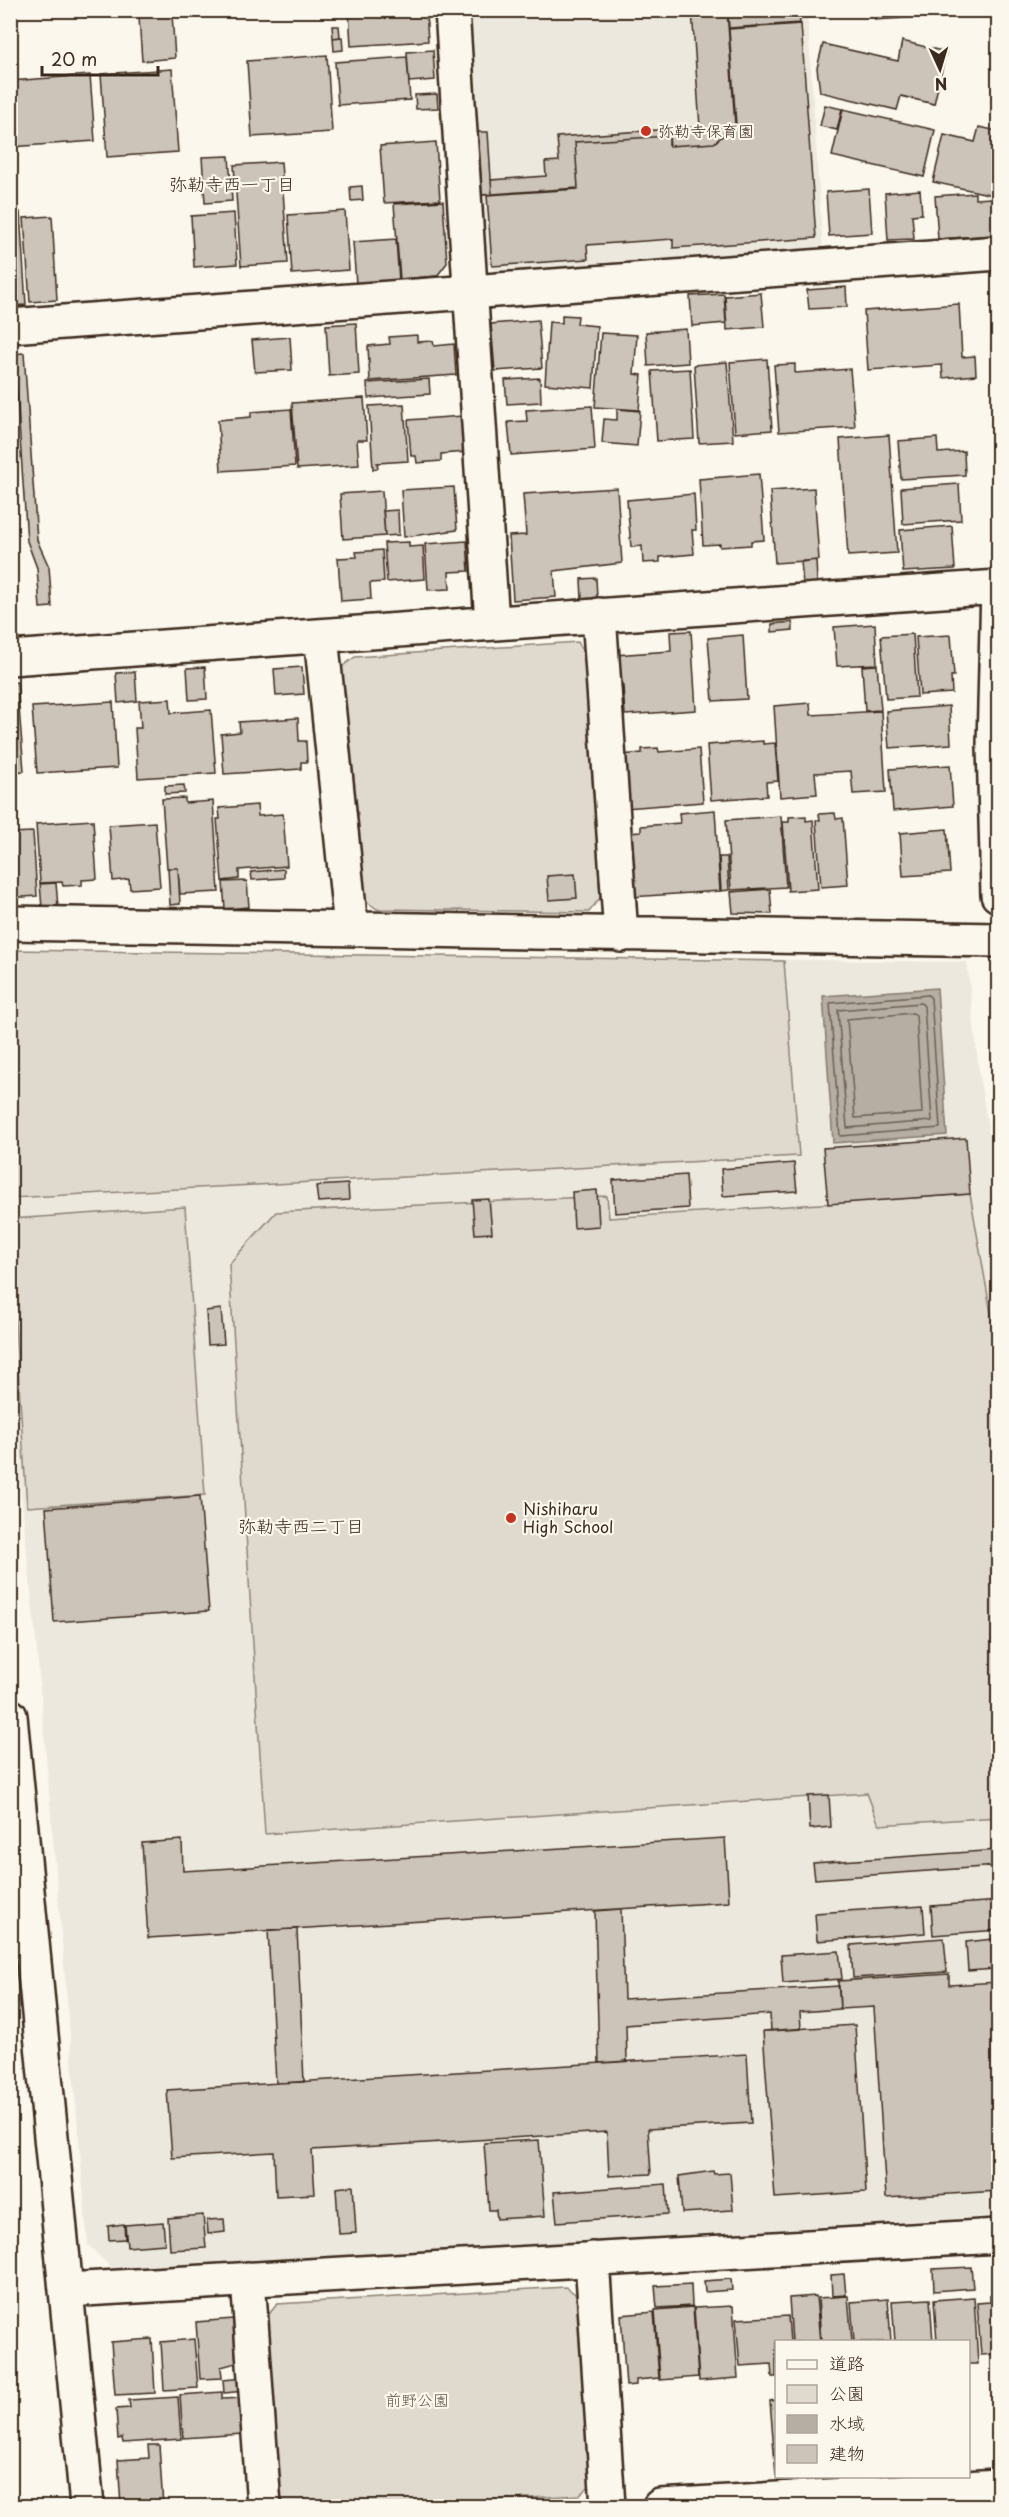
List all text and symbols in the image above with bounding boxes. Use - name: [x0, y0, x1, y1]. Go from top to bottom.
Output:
- scale bar: [42, 39, 158, 77]
- north arrow: [910, 39, 970, 99]
- text: 20 m: [51, 45, 97, 72]
- text: N: [934, 73, 948, 97]
- place label: 弥勒寺保育園: [658, 118, 754, 142]
- marker: 弥勒寺保育園: [639, 124, 653, 138]
- district label: 弥勒寺西一丁目: [169, 170, 295, 197]
- place label: Nishiharu High School: [523, 1496, 613, 1538]
- marker: Nishiharu High School: [504, 1511, 518, 1525]
- district label: 弥勒寺西二丁目: [238, 1512, 364, 1539]
- legend: [775, 2340, 970, 2478]
- text: 道路: [829, 2349, 865, 2376]
- text: 公園: [829, 2379, 865, 2406]
- park label: 前野公園: [385, 2387, 449, 2411]
- text: 水域: [829, 2409, 865, 2436]
- text: 建物: [829, 2439, 865, 2466]

